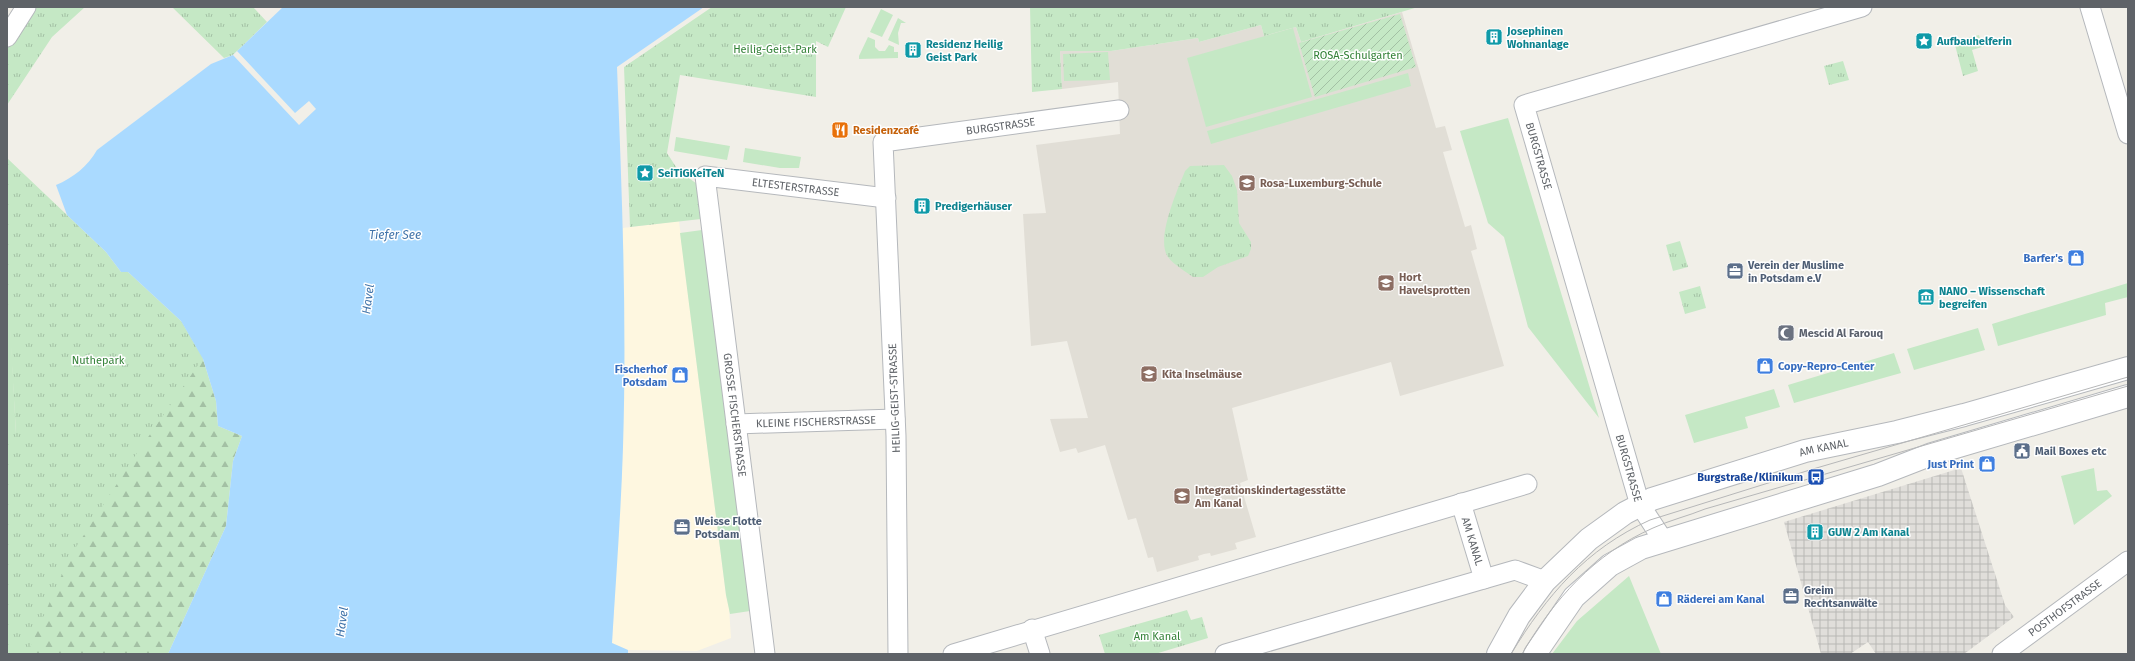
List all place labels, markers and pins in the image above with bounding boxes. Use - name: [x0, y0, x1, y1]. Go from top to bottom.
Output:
- place label: Josephinen Wohnanlage: [1506, 25, 1569, 51]
- building icon: Josephinen Wohnanlage: [1484, 27, 1504, 47]
- place icon: Aufbauhelferin: [1914, 31, 1934, 51]
- place label: Aufbauhelferin: [1936, 35, 2012, 48]
- place label: Residenz Heilig Geist Park: [926, 38, 1004, 64]
- building icon: Residenz Heilig Geist Park: [903, 40, 923, 60]
- restaurant icon: Residenzcafé: [830, 120, 850, 140]
- place label: Residenzcafé: [853, 124, 919, 137]
- place icon: SeiTiGKeiTeN: [635, 163, 655, 183]
- place label: SeiTiGKeiTeN: [658, 167, 724, 180]
- school or university icon: Rosa-Luxemburg-Schule: [1237, 173, 1257, 193]
- place label: Rosa-Luxemburg-Schule: [1260, 177, 1382, 190]
- building icon: Predigerhäuser: [912, 196, 932, 216]
- place label: Predigerhäuser: [935, 200, 1013, 213]
- shop icon: Barfer's: [2066, 248, 2086, 268]
- place label: Barfer's: [2024, 252, 2064, 265]
- place label: Verein der Muslime in Potsdam e.V: [1747, 259, 1844, 285]
- office icon: Verein der Muslime in Potsdam e.V: [1725, 261, 1745, 281]
- place label: Hort Havelsprotten: [1399, 271, 1470, 297]
- school or university icon: Hort Havelsprotten: [1376, 273, 1396, 293]
- place label: NANO – Wissenschaft begreifen: [1939, 285, 2046, 311]
- museum icon: NANO – Wissenschaft begreifen: [1916, 287, 1936, 307]
- mosque icon: Mescid Al Farouq: [1776, 323, 1796, 343]
- place label: Mescid Al Farouq: [1799, 327, 1883, 340]
- shop icon: Copy-Repro-Center: [1755, 356, 1775, 376]
- place label: Copy-Repro-Center: [1778, 360, 1875, 373]
- place label: Fischerhof Potsdam: [615, 363, 668, 389]
- school or university icon: Kita Inselmäuse: [1139, 364, 1159, 384]
- shop icon: Fischerhof Potsdam: [670, 365, 690, 385]
- place label: Kita Inselmäuse: [1162, 368, 1242, 381]
- public building icon: Mail Boxes etc: [2012, 441, 2032, 461]
- place label: Mail Boxes etc: [2035, 445, 2107, 458]
- shop icon: Just Print: [1977, 454, 1997, 474]
- place label: Just Print: [1927, 458, 1975, 471]
- bus stop icon: Burgstraße/Klinikum: [1806, 467, 1826, 487]
- place label: Burgstraße/Klinikum: [1697, 471, 1803, 484]
- place label: Integrationskindertagesstätte Am Kanal: [1194, 484, 1346, 510]
- school or university icon: Integrationskindertagesstätte Am Kanal: [1172, 486, 1192, 506]
- place label: Weisse Flotte Potsdam: [695, 515, 762, 541]
- office icon: Weisse Flotte Potsdam: [672, 517, 692, 537]
- building icon: GUW 2 Am Kanal: [1805, 522, 1825, 542]
- place label: GUW 2 Am Kanal: [1828, 526, 1910, 539]
- place label: Greim Rechtsanwälte: [1804, 584, 1878, 610]
- office icon: Greim Rechtsanwälte: [1781, 586, 1801, 606]
- shop icon: Räderei am Kanal: [1654, 589, 1674, 609]
- place label: Räderei am Kanal: [1677, 593, 1765, 606]

